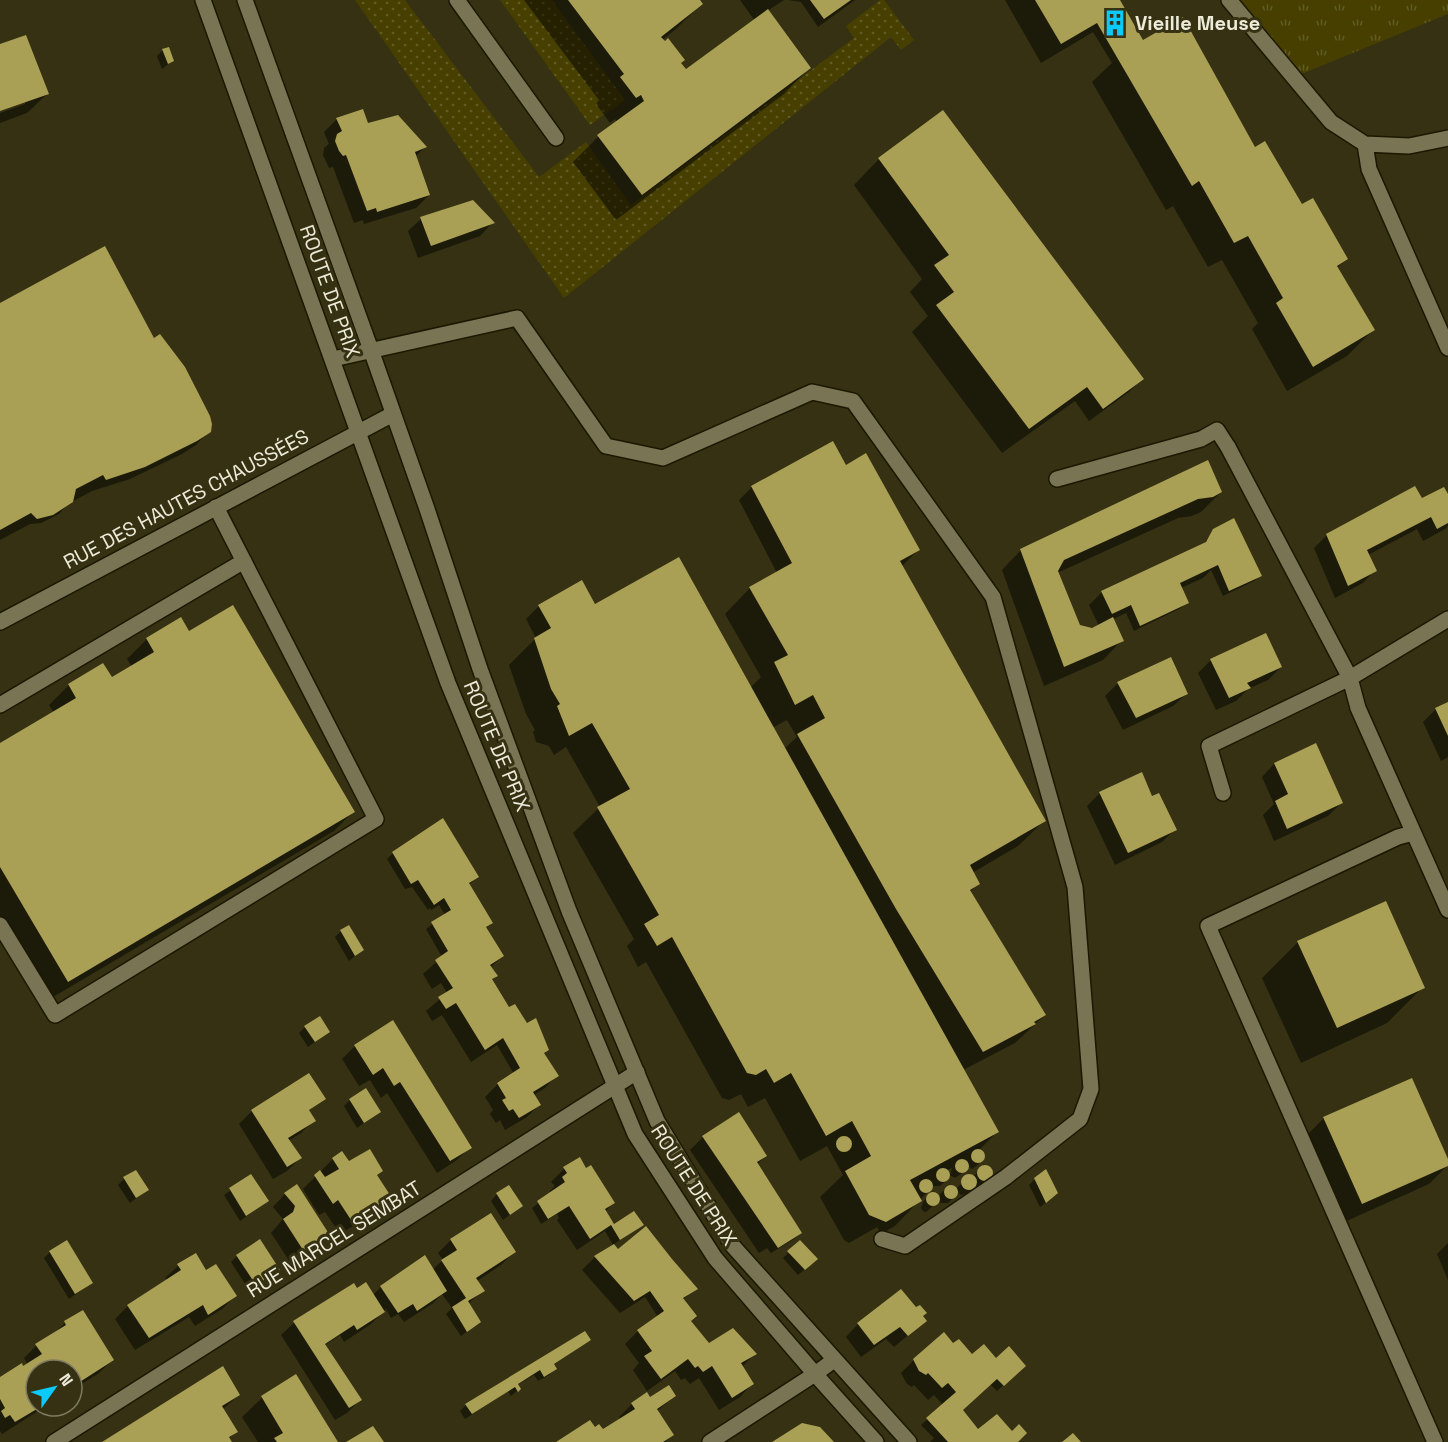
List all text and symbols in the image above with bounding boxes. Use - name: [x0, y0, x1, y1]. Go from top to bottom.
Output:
- building icon: Vieille Meuse: [1100, 8, 1130, 38]
- place label: Vieille Meuse: [1135, 10, 1260, 36]
- street label: ROUTE DE PRIX: [294, 221, 366, 361]
- street label: RUE DES HAUTES CHAUSSÉES: [59, 423, 313, 575]
- street label: ROUTE DE PRIX: [458, 677, 536, 815]
- street label: ROUTE DE PRIX: [645, 1119, 743, 1251]
- street label: RUE MARCEL SEMBAT: [242, 1175, 426, 1303]
- north arrow: [24, 1358, 84, 1418]
- text: N: [54, 1370, 78, 1390]

